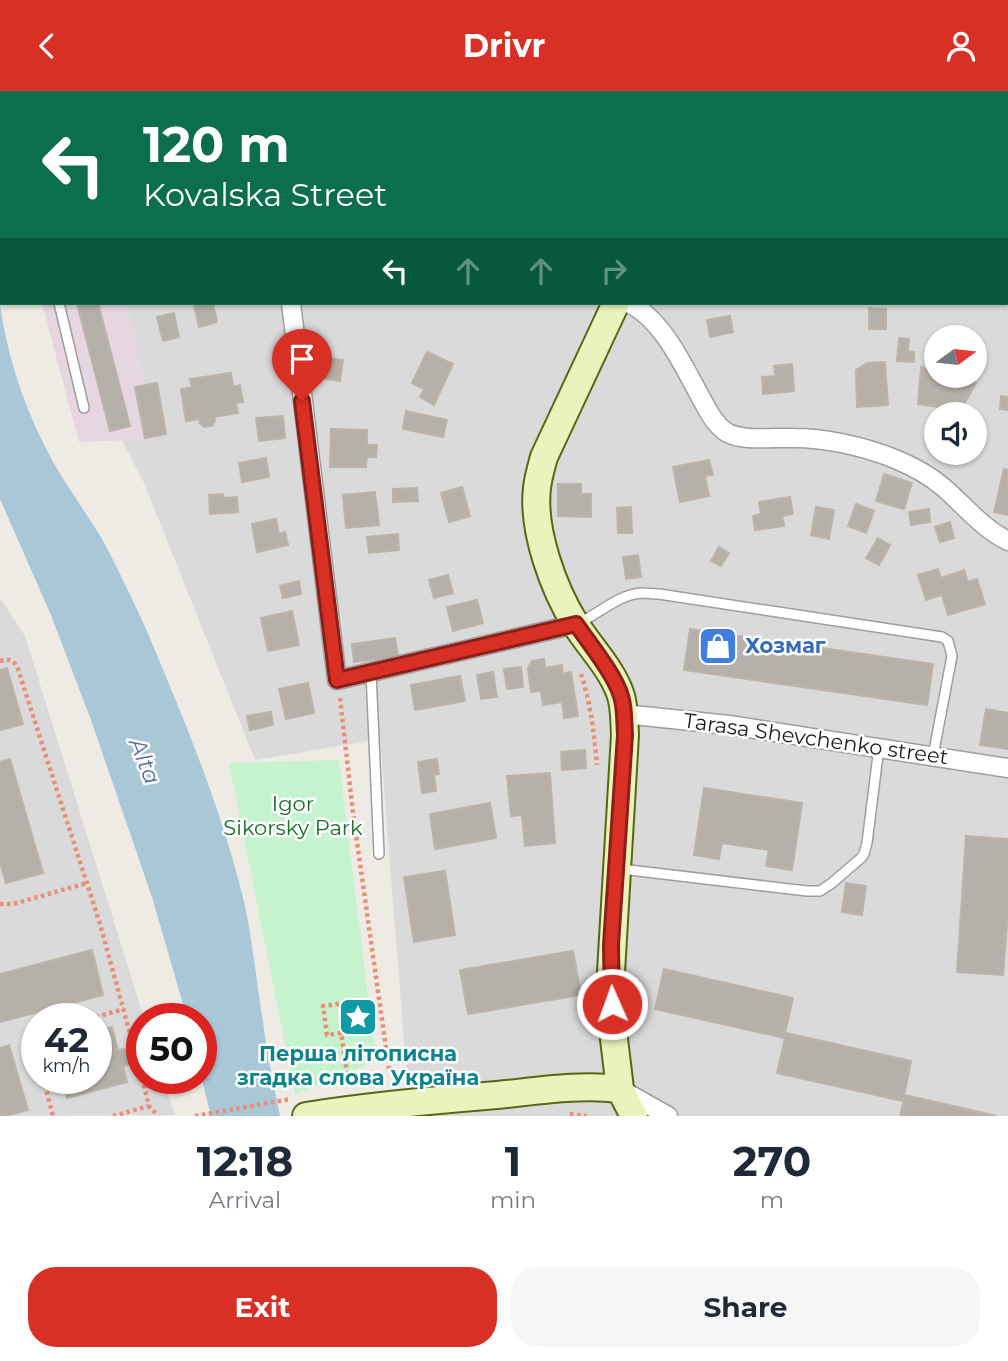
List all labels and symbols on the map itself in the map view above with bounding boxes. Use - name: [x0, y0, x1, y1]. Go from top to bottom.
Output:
- north arrow: [924, 325, 987, 389]
- pin: [272, 329, 332, 401]
- shop icon: Хозмаг: [697, 625, 739, 667]
- place label: Хозмаг: [745, 633, 826, 658]
- street label: Tarasa Shevchenko street: [682, 708, 950, 769]
- water label: Alta: [122, 732, 167, 788]
- park label: Igor Sikorsky Park: [223, 791, 363, 840]
- position arrow: [575, 967, 649, 1041]
- place icon: Перша літописна згадка слова Україна: [337, 996, 379, 1038]
- speed limit sign: 50: [126, 1003, 217, 1094]
- place label: Перша літописна згадка слова Україна: [237, 1041, 479, 1090]

